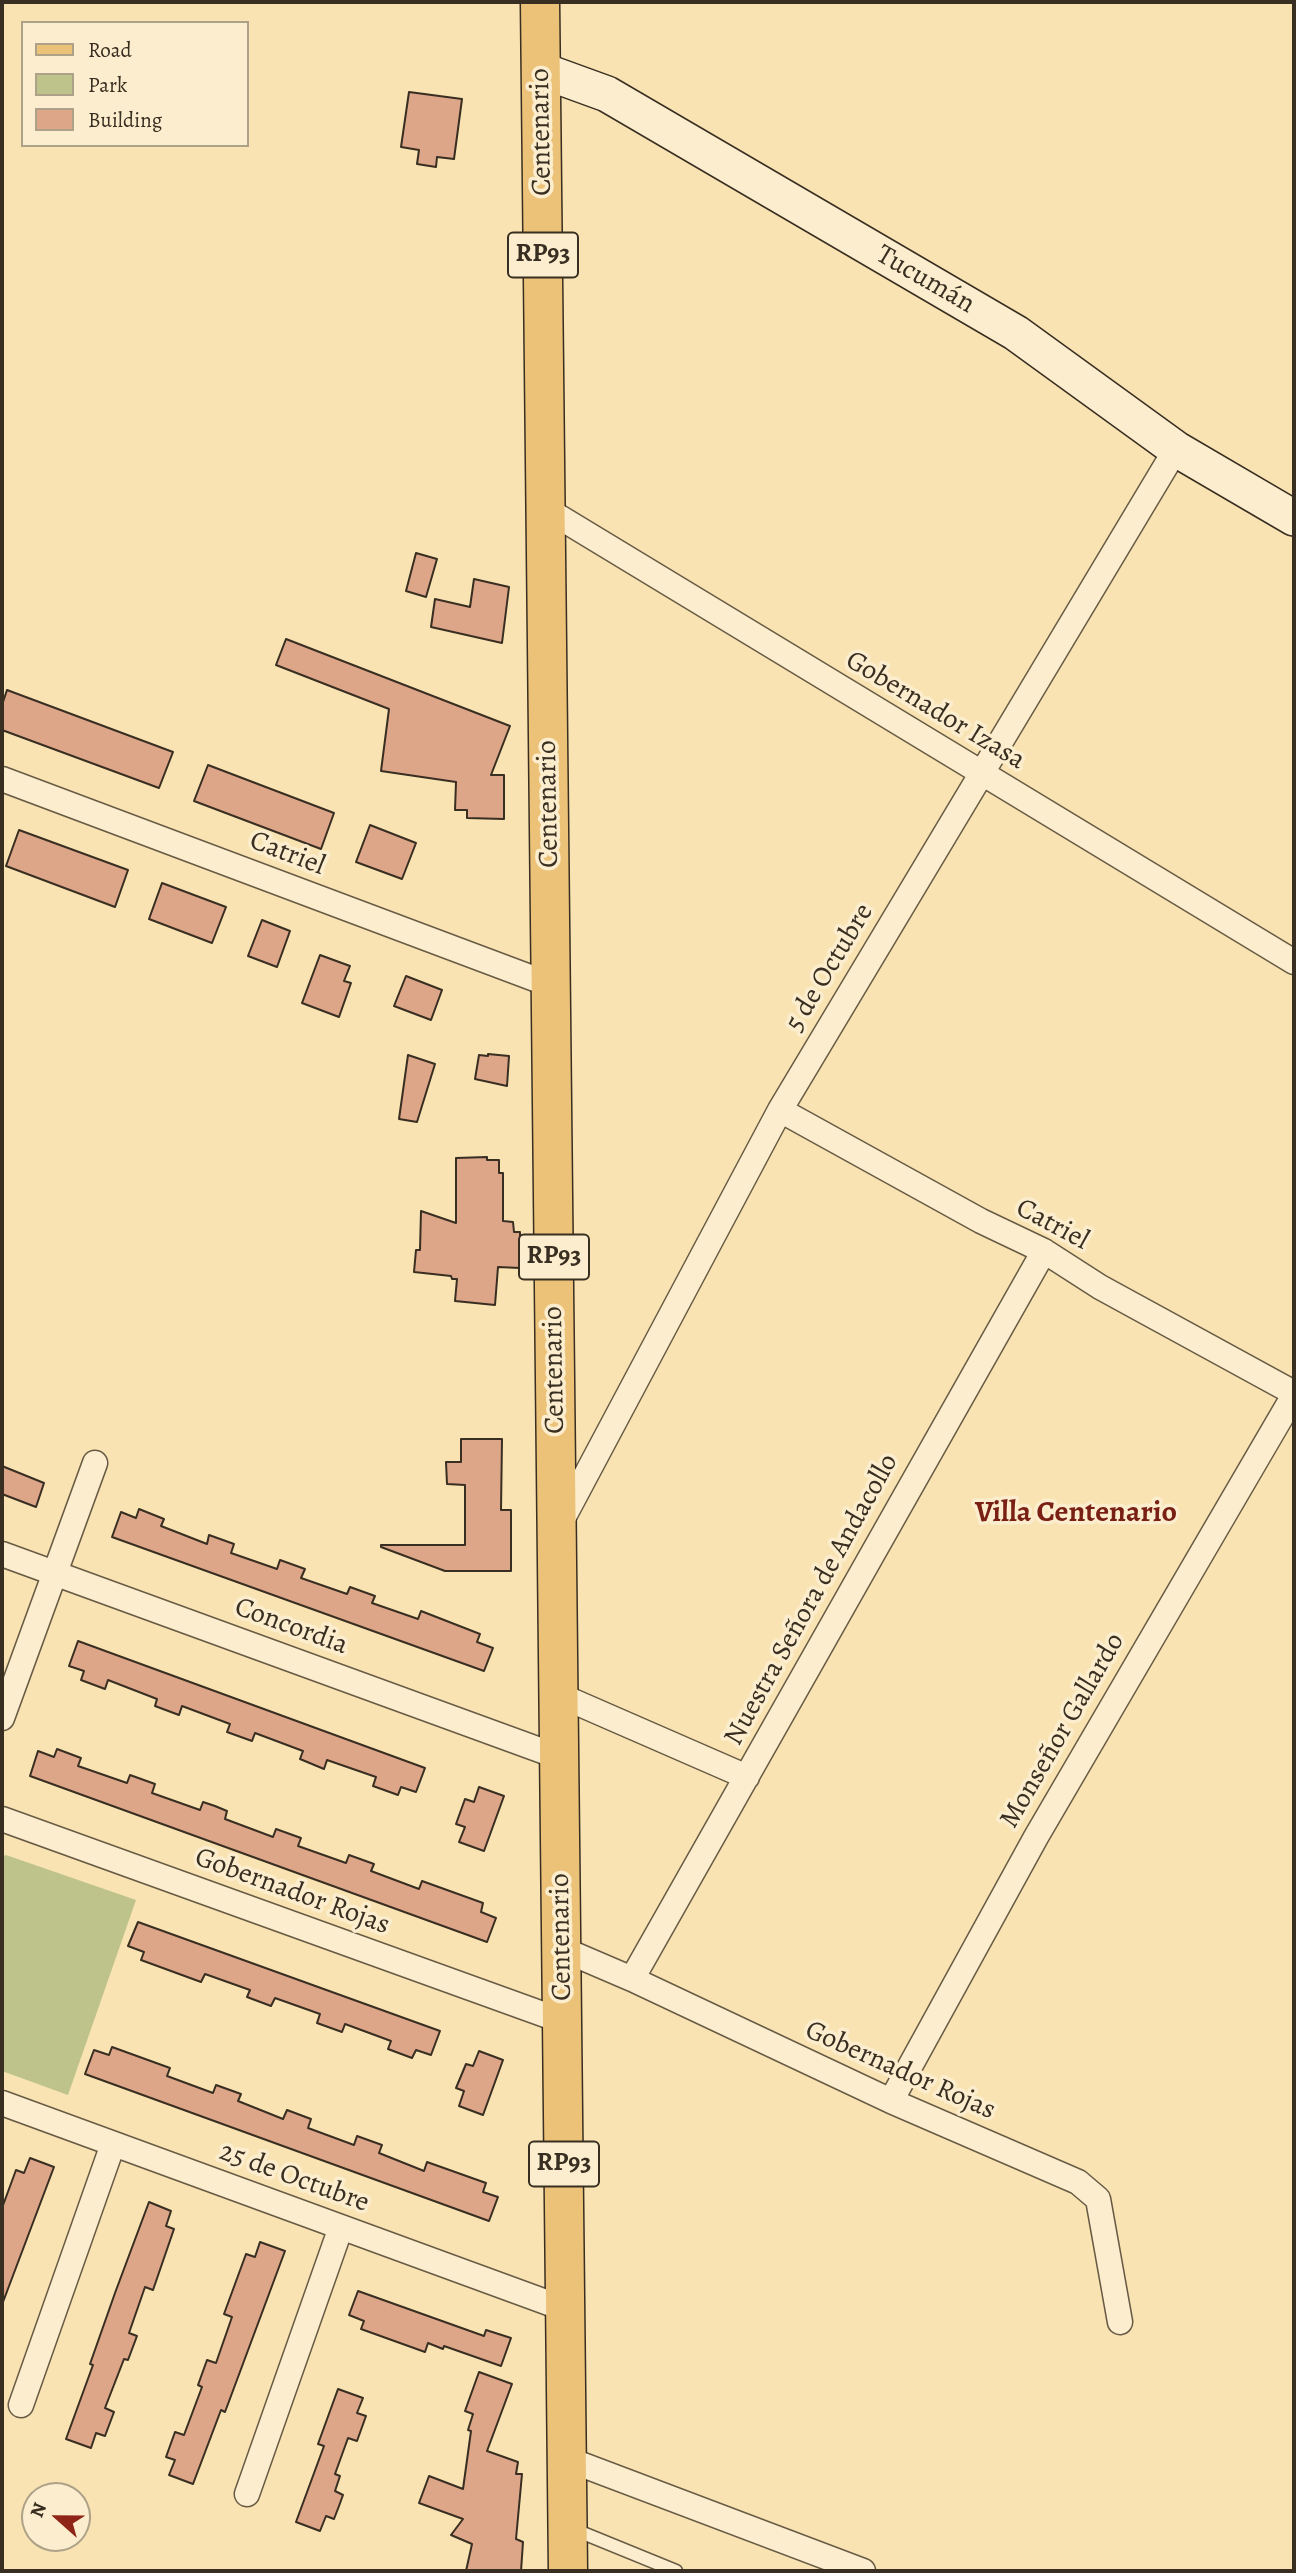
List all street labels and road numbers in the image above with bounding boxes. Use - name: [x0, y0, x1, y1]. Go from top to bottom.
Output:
- street label: Centenario: [524, 68, 560, 196]
- road number: RP93: [508, 232, 578, 278]
- street label: Tucumán: [870, 238, 980, 322]
- street label: Gobernador Izasa: [839, 644, 1031, 778]
- street label: Centenario: [531, 740, 567, 868]
- street label: Catriel: [245, 824, 329, 884]
- street label: 5 de Octubre: [779, 898, 881, 1038]
- street label: Catriel: [1010, 1192, 1094, 1258]
- road number: RP93: [519, 1234, 589, 1280]
- street label: Centenario: [537, 1306, 573, 1434]
- street label: Nuestra Señora de Andacollo: [718, 1448, 906, 1752]
- street label: Concordia: [230, 1591, 352, 1663]
- street label: Monseñor Gallardo: [994, 1627, 1132, 1835]
- street label: Gobernador Rojas: [190, 1841, 394, 1943]
- street label: Centenario: [544, 1873, 580, 2001]
- street label: Gobernador Rojas: [800, 2014, 1000, 2128]
- street label: 25 de Octubre: [215, 2135, 373, 2221]
- road number: RP93: [529, 2142, 599, 2186]

